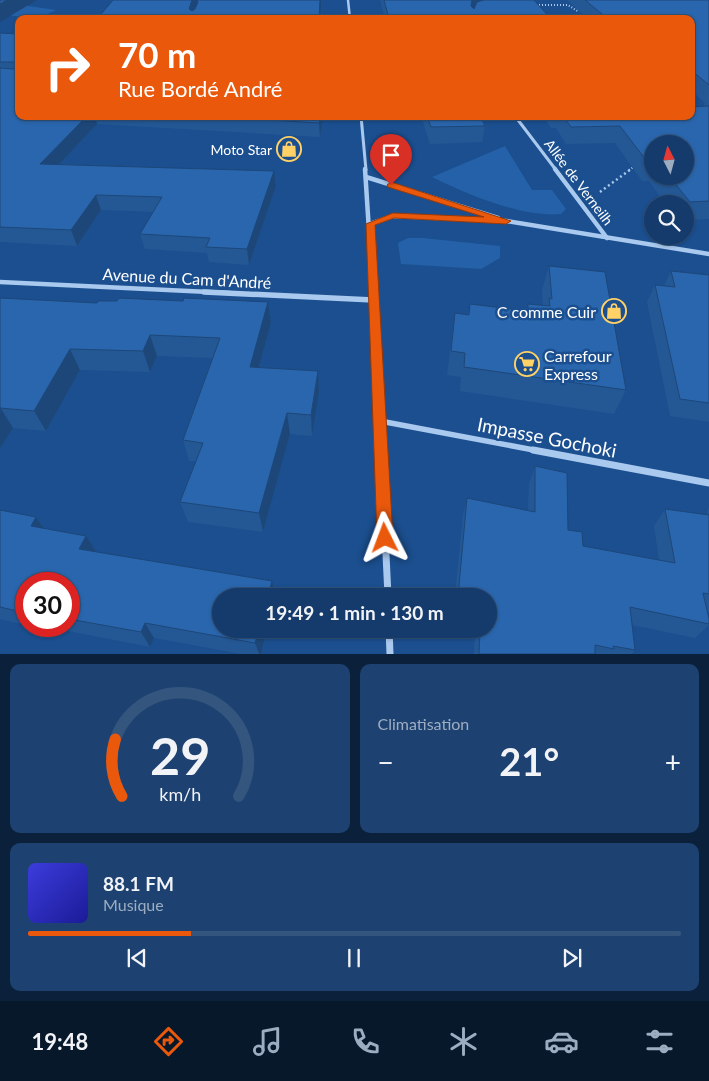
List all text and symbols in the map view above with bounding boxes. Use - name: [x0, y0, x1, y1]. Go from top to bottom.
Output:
- text: 70 m: [118, 33, 196, 75]
- icon: right: [35, 35, 100, 100]
- text: Rue Bordé André: [118, 75, 282, 102]
- pin: [370, 134, 412, 185]
- north arrow: [644, 135, 694, 185]
- map controls: [644, 135, 694, 245]
- shop icon: Moto Star: [276, 136, 302, 162]
- street label: Allée de Verneilh: [541, 136, 617, 228]
- place label: Moto Star: [211, 141, 272, 158]
- icon: arrive: [377, 141, 405, 169]
- button: search: [644, 195, 694, 245]
- street label: Avenue du Cam d'André: [102, 264, 272, 292]
- shop icon: C comme Cuir: [601, 298, 627, 324]
- place label: C comme Cuir: [497, 302, 596, 321]
- place label: Carrefour Express: [544, 346, 612, 383]
- supermarket icon: Carrefour Express: [514, 351, 540, 377]
- street label: Impasse Gochoki: [475, 412, 619, 462]
- position arrow: [358, 511, 410, 563]
- speed limit sign: 30: [15, 572, 80, 637]
- text: 19:49 · 1 min · 130 m: [265, 601, 444, 624]
- text: Climatisation: [378, 714, 469, 733]
- text: 29: [150, 724, 210, 786]
- text: 21°: [499, 738, 559, 784]
- text: −: [378, 745, 394, 779]
- text: +: [665, 745, 681, 779]
- text: km/h: [159, 783, 201, 805]
- text: 88.1 FM: [103, 872, 174, 895]
- text: Musique: [103, 895, 164, 914]
- icon: previous: [123, 944, 151, 972]
- icon: pause: [340, 944, 368, 972]
- icon: next: [558, 944, 586, 972]
- icon: directions: [151, 1024, 186, 1059]
- icon: music: [250, 1024, 285, 1059]
- icon: phone: [348, 1024, 383, 1059]
- icon: climate: [446, 1024, 481, 1059]
- icon: car: [544, 1024, 579, 1059]
- icon: filters: [642, 1024, 677, 1059]
- text: 19:48: [32, 1028, 88, 1055]

